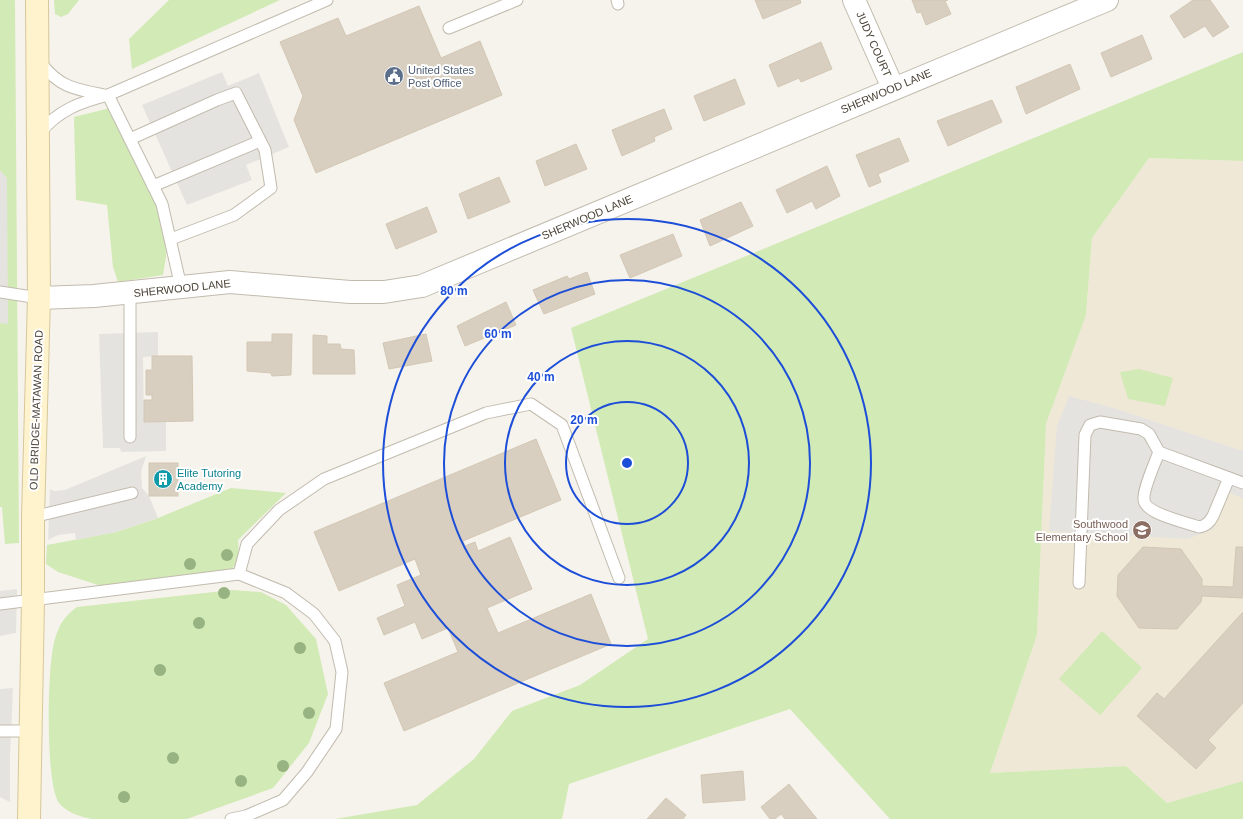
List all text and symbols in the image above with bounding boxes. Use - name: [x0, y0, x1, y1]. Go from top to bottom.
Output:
- street label: JUDY COURT: [854, 9, 894, 79]
- place label: United States Post Office: [408, 64, 475, 89]
- public building icon: United States Post Office: [383, 65, 405, 87]
- street label: SHERWOOD LANE: [839, 66, 933, 116]
- street label: SHERWOOD LANE: [540, 192, 634, 242]
- street label: SHERWOOD LANE: [133, 277, 231, 299]
- text: 80 m: [440, 284, 468, 298]
- text: 60 m: [484, 327, 512, 341]
- street label: OLD BRIDGE-MATAWAN ROAD: [27, 330, 45, 490]
- text: 40 m: [527, 370, 555, 384]
- text: 20 m: [570, 413, 598, 427]
- centre of rings: [620, 456, 634, 470]
- place label: Elite Tutoring Academy: [177, 467, 241, 492]
- building icon: Elite Tutoring Academy: [152, 468, 174, 490]
- place label: Southwood Elementary School: [1036, 518, 1128, 543]
- school or university icon: Southwood Elementary School: [1131, 519, 1153, 541]

